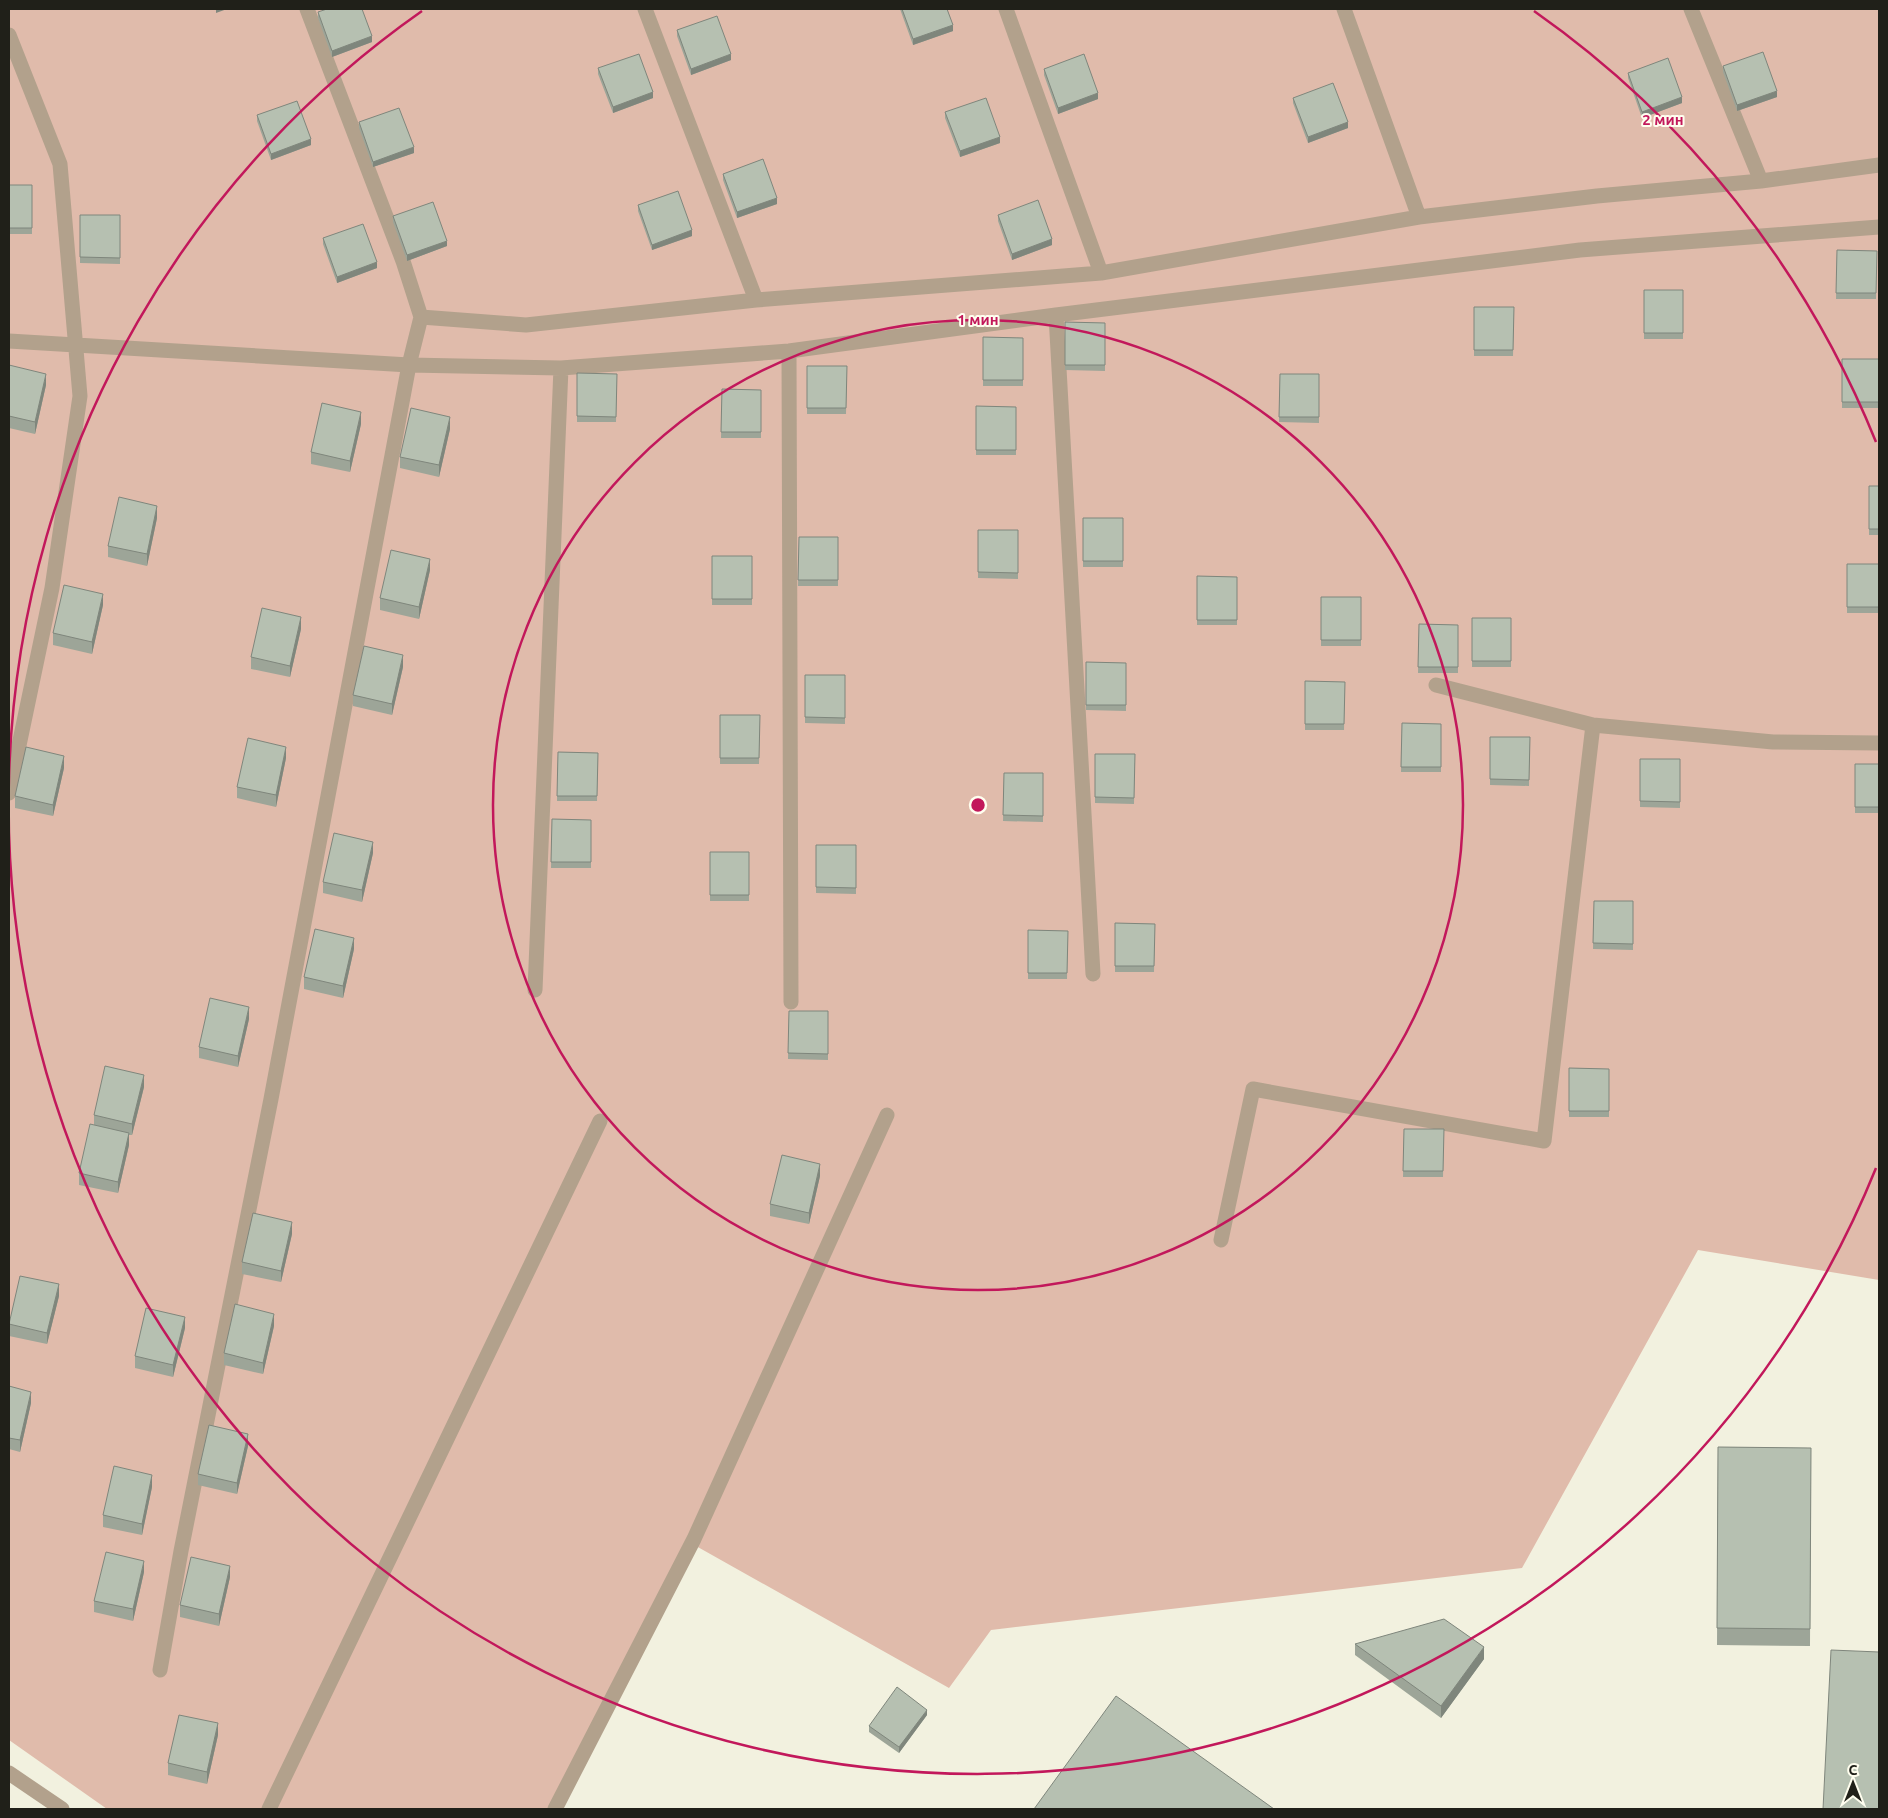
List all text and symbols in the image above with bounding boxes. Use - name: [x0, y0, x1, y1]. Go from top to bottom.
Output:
- text: 2 мин: [1642, 111, 1684, 128]
- text: 1 мин: [957, 311, 999, 328]
- centre of rings: [969, 796, 987, 814]
- north arrow: [1828, 1758, 1878, 1808]
- text: С: [1849, 1762, 1858, 1778]

